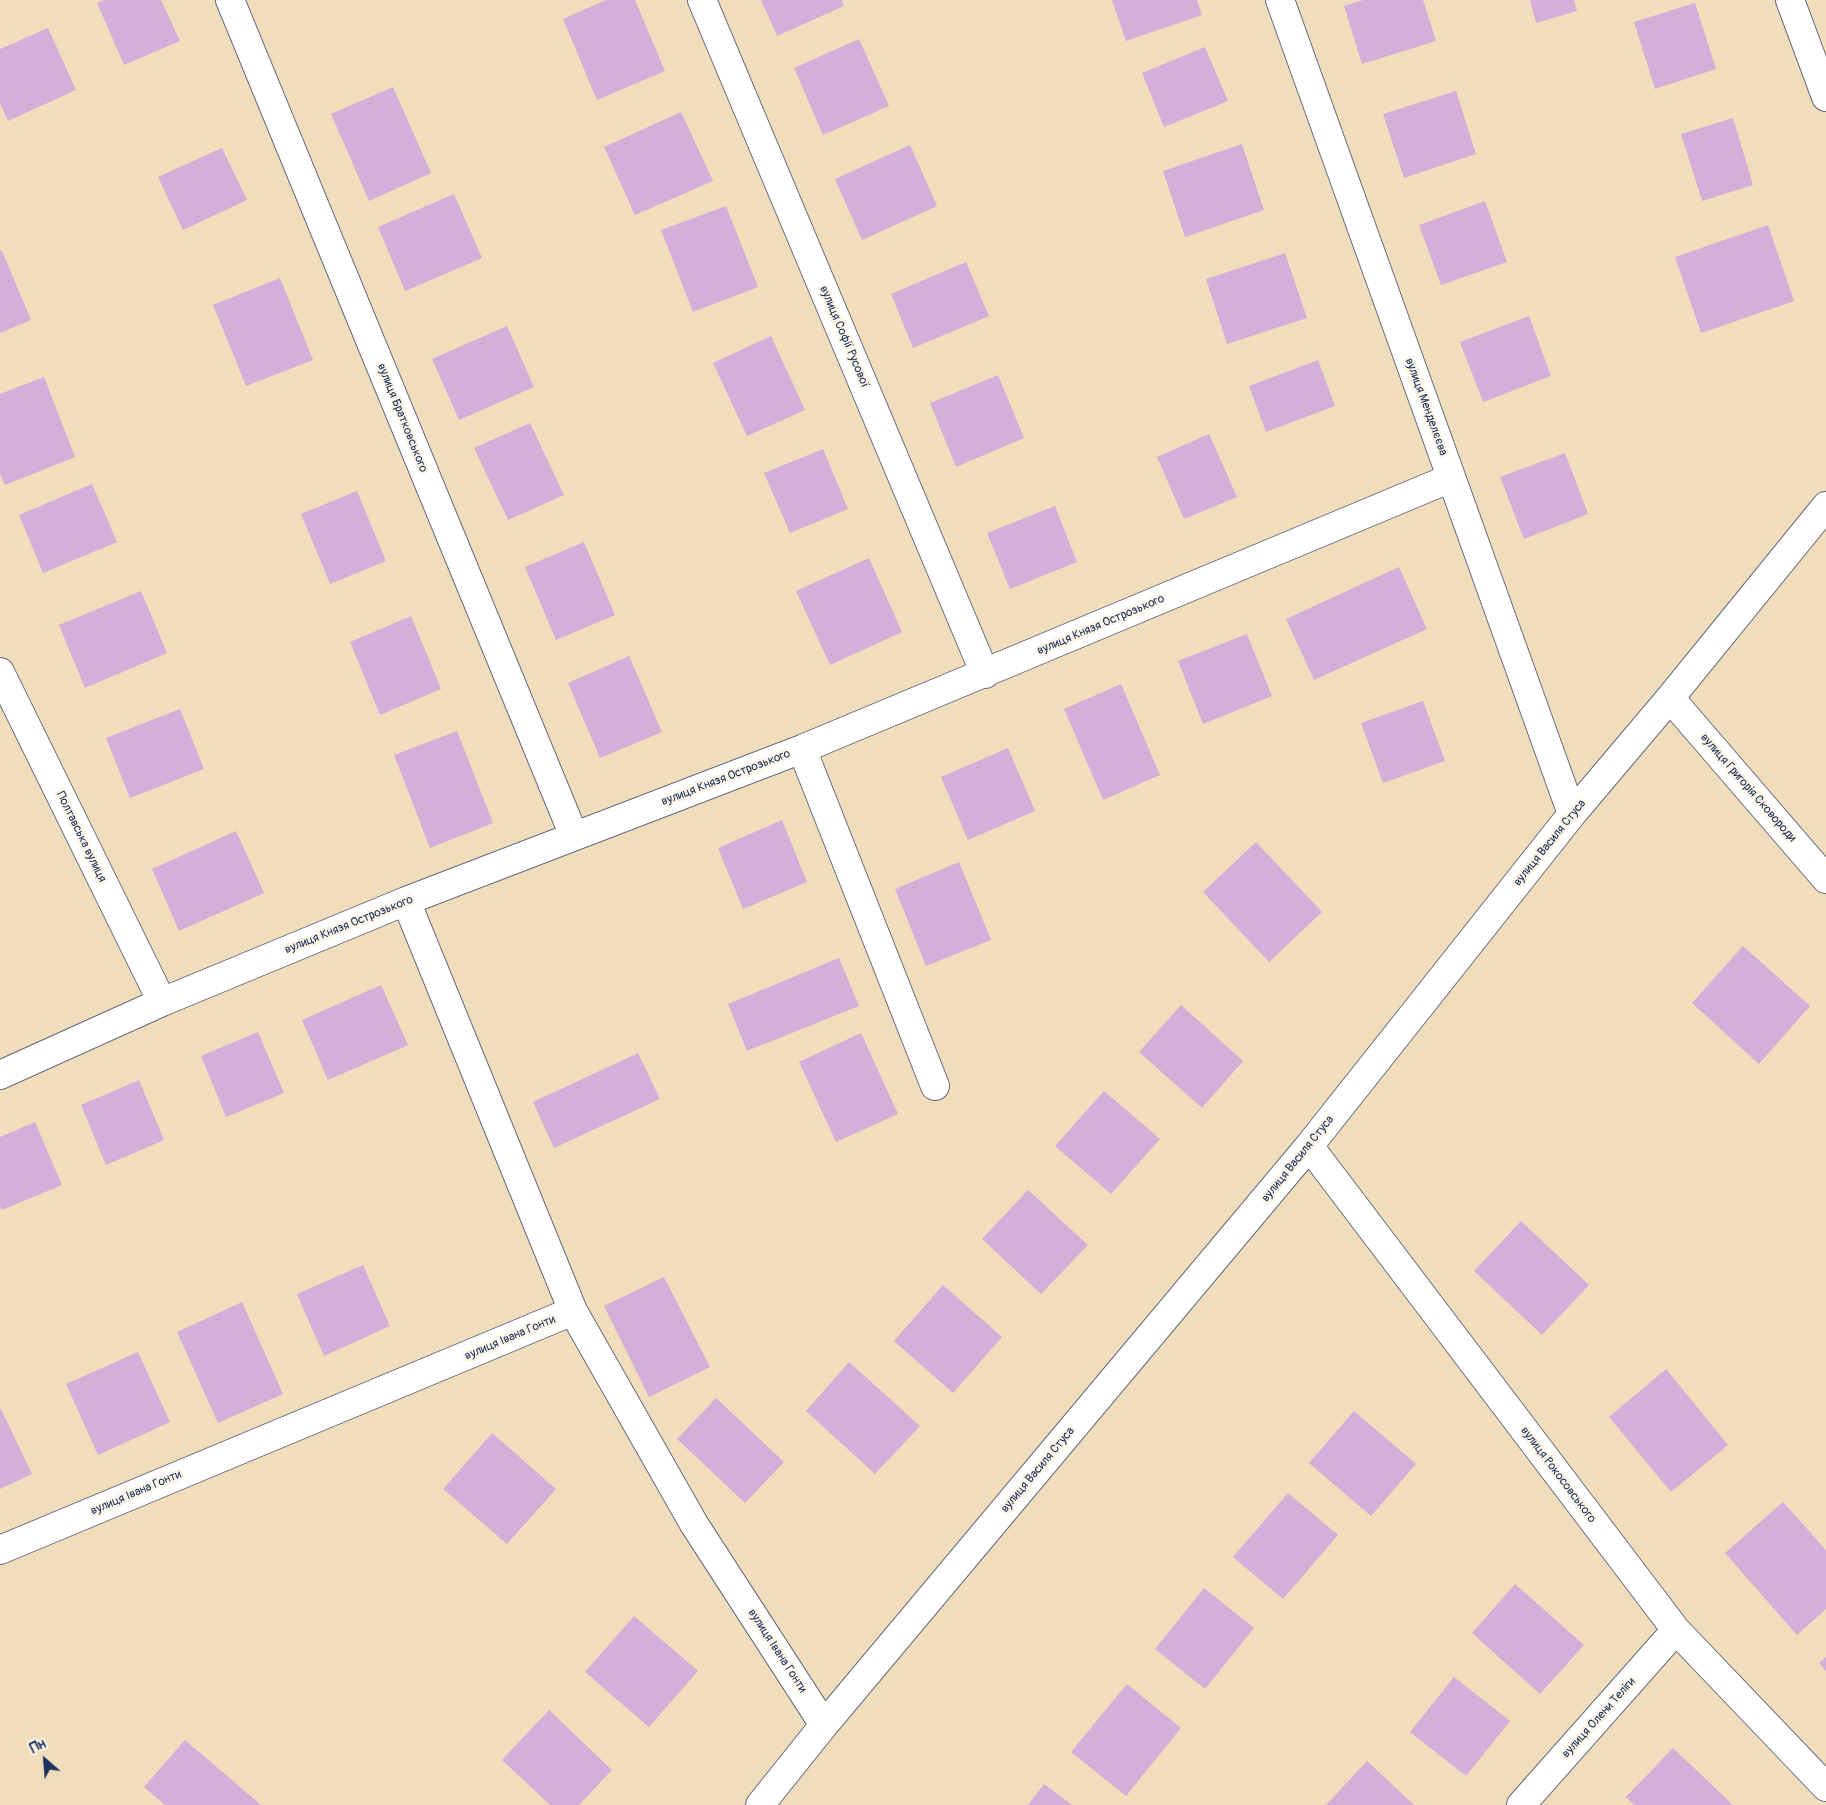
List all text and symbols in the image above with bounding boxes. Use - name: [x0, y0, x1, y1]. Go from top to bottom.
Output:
- street label: вулиця Софії Русової: [816, 284, 872, 390]
- street label: вулиця Менделєєва: [1402, 356, 1450, 458]
- street label: вулиця Братковського: [374, 361, 430, 475]
- street label: вулиця Князя Острозького: [1035, 592, 1167, 658]
- street label: вулиця Григорія Сковороди: [1697, 731, 1799, 845]
- street label: вулиця Князя Острозького: [659, 747, 793, 809]
- street label: Полтавська вулиця: [53, 789, 109, 885]
- street label: вулиця Василя Стуса: [1511, 797, 1589, 889]
- street label: вулиця Князя Острозького: [283, 893, 415, 957]
- street label: вулиця Василя Стуса: [1259, 1113, 1337, 1205]
- street label: вулиця Івана Гонти: [463, 1312, 557, 1364]
- street label: вулиця Василя Стуса: [998, 1424, 1078, 1516]
- street label: вулиця Рокосовського: [1517, 1424, 1599, 1526]
- street label: вулиця Івана Гонти: [89, 1467, 183, 1519]
- street label: вулиця Івана Гонти: [745, 1606, 809, 1696]
- street label: вулиця Олени Теліги: [1559, 1675, 1639, 1761]
- north arrow: [20, 1735, 70, 1785]
- text: Пн: [27, 1735, 49, 1757]

